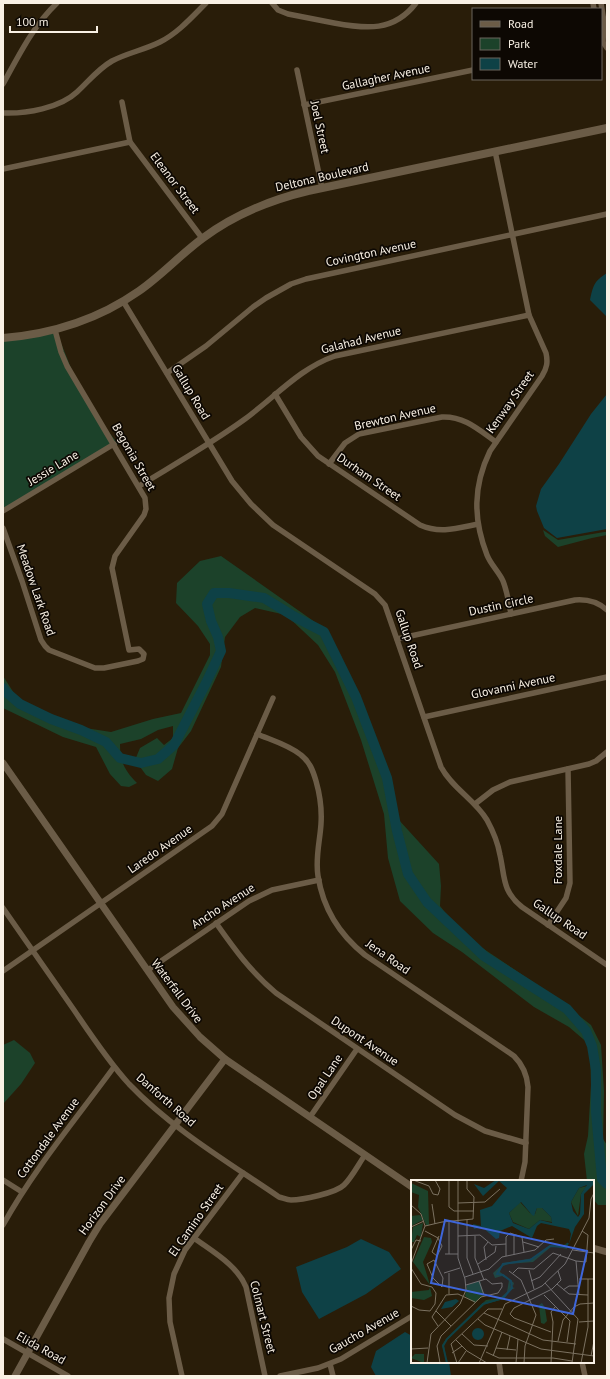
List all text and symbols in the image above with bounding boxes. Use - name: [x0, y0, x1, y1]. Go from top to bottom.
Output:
- scale bar: [10, 8, 97, 34]
- legend: [472, 8, 602, 80]
- text: 100 m: [16, 14, 49, 29]
- text: Road: [508, 16, 533, 31]
- text: Park: [508, 36, 530, 51]
- text: Water: [508, 56, 538, 71]
- street label: Gallagher Avenue: [340, 60, 431, 93]
- street label: Joel Street: [307, 98, 333, 155]
- street label: Eleanor Street: [147, 149, 203, 216]
- street label: Deltona Boulevard: [274, 159, 370, 195]
- street label: Covington Avenue: [324, 236, 417, 269]
- street label: Galahad Avenue: [319, 322, 402, 357]
- street label: Gallup Road: [169, 361, 214, 422]
- street label: Kenway Street: [482, 367, 537, 436]
- street label: Brewton Avenue: [353, 400, 437, 433]
- street label: Begonia Street: [109, 420, 160, 493]
- street label: Jessie Lane: [24, 447, 81, 489]
- street label: Durham Street: [334, 450, 404, 504]
- street label: Meadow Lark Road: [14, 542, 59, 638]
- street label: Dustin Circle: [467, 590, 535, 619]
- street label: Gallup Road: [392, 607, 427, 671]
- street label: Glovanni Avenue: [470, 669, 556, 702]
- street label: Foxdale Lane: [550, 816, 565, 884]
- street label: Laredo Avenue: [125, 821, 195, 876]
- street label: Ancho Avenue: [188, 880, 257, 932]
- street label: Gallup Road: [530, 895, 590, 942]
- street label: Jena Road: [362, 935, 413, 977]
- street label: Waterfall Drive: [148, 956, 206, 1026]
- street label: Dupont Avenue: [329, 1013, 402, 1069]
- street label: Opal Lane: [304, 1051, 345, 1102]
- street label: Danforth Road: [133, 1070, 199, 1130]
- street label: Cottondale Avenue: [13, 1094, 82, 1181]
- street label: Horizon Drive: [75, 1172, 128, 1237]
- street label: El Camino Street: [165, 1180, 226, 1259]
- inset map: [411, 1180, 594, 1363]
- street label: Colmart Street: [247, 1279, 280, 1355]
- street label: Gaucho Avenue: [326, 1304, 401, 1357]
- street label: Elida Road: [14, 1328, 69, 1367]

